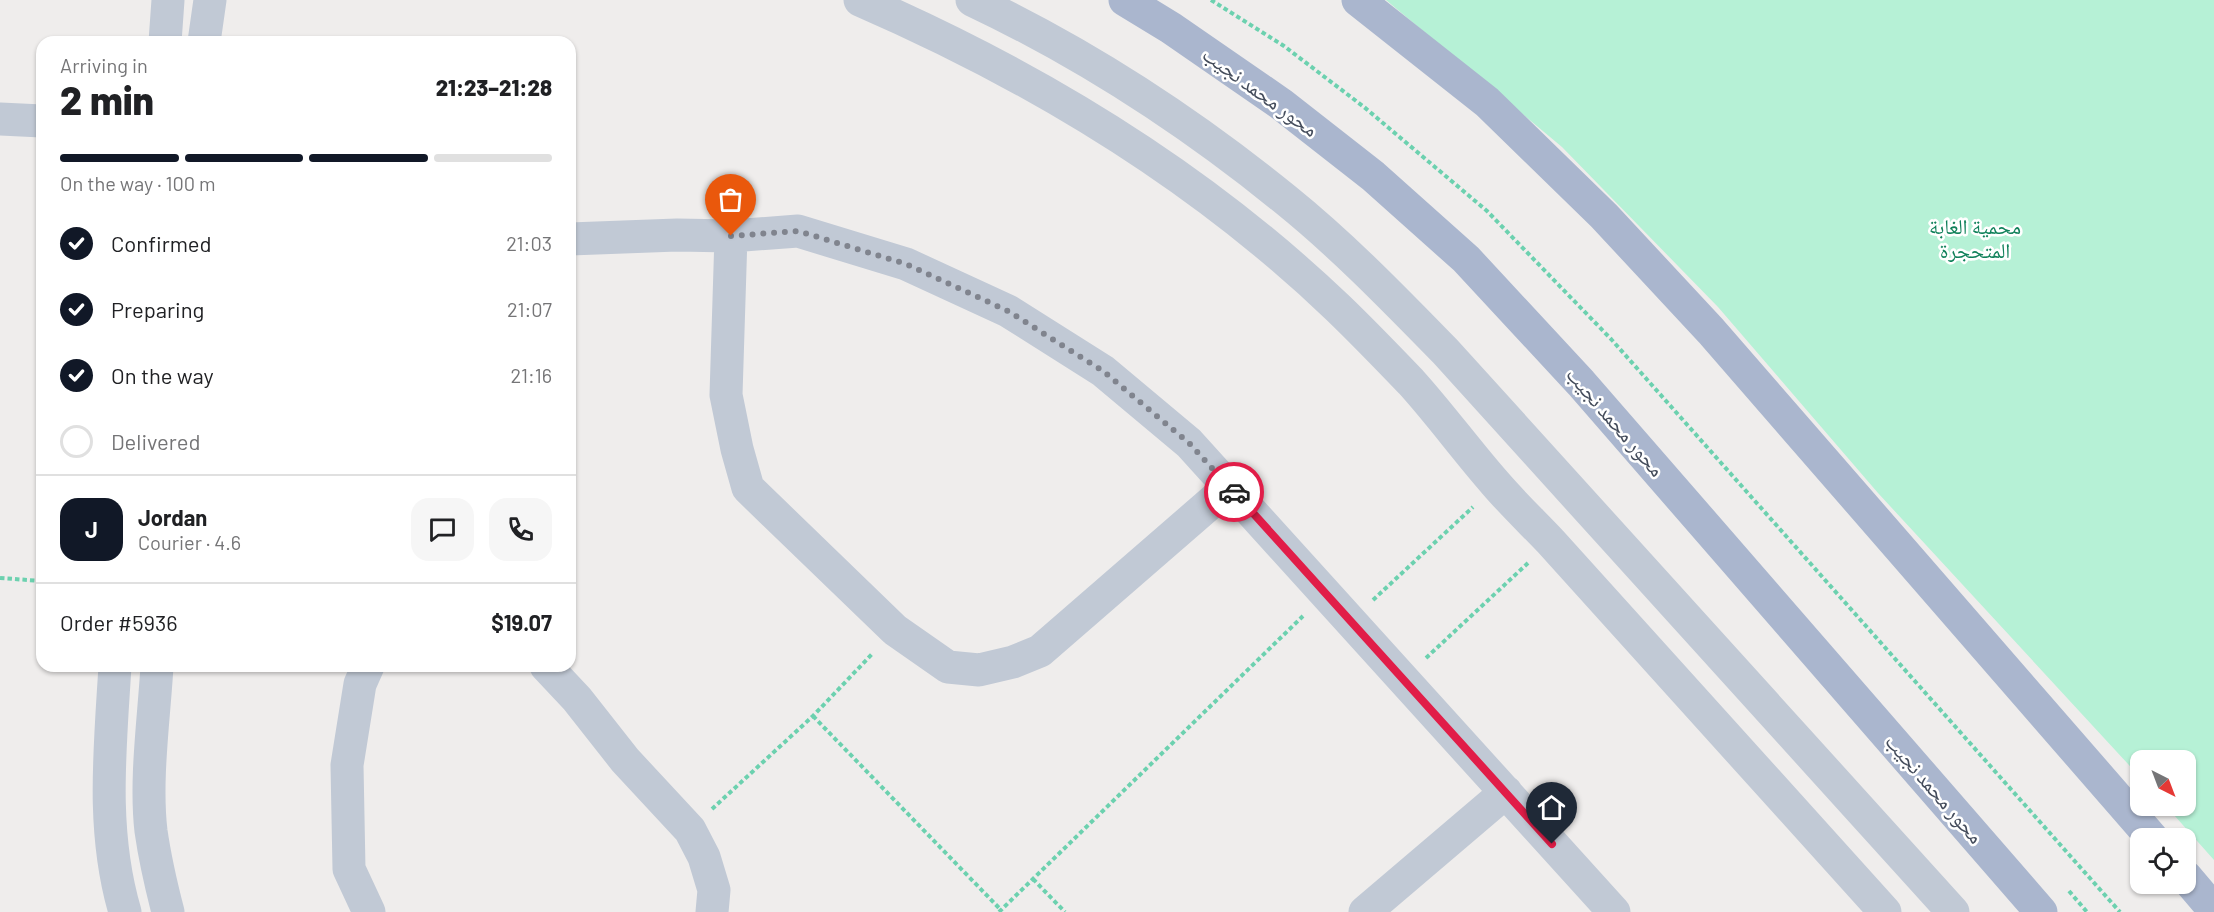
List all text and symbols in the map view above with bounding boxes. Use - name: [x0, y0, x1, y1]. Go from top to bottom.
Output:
- street label: محور محمد نجيب: [1198, 41, 1323, 142]
- text: Arriving in: [60, 53, 148, 77]
- text: 21:23–21:28: [436, 74, 552, 100]
- text: 2 min: [60, 76, 154, 123]
- text: On the way · 100 m: [60, 171, 216, 195]
- pin: [705, 174, 756, 236]
- icon: bag: [714, 183, 747, 216]
- park label: محمية الغابة المتحجرة: [1929, 213, 2021, 262]
- icon: check: [60, 227, 93, 260]
- text: Confirmed: [111, 230, 211, 256]
- text: 21:03: [506, 231, 552, 255]
- icon: check: [60, 293, 93, 326]
- text: Preparing: [111, 296, 204, 322]
- text: 21:07: [507, 297, 552, 321]
- icon: check: [60, 359, 93, 392]
- street label: محور محمد نجيب: [1561, 361, 1670, 481]
- text: On the way: [111, 362, 214, 388]
- text: 21:16: [510, 363, 552, 387]
- text: Delivered: [111, 428, 200, 454]
- courier: [1204, 462, 1264, 522]
- icon: car: [1218, 476, 1251, 509]
- button: chat: [411, 498, 474, 561]
- button: phone: [489, 498, 552, 561]
- text: Jordan: [138, 504, 207, 530]
- text: J: [85, 516, 98, 542]
- text: Courier · 4.6: [138, 530, 241, 554]
- text: Order #5936: [60, 609, 178, 635]
- text: $19.07: [491, 609, 552, 635]
- street label: محور محمد نجيب: [1880, 728, 1989, 848]
- north arrow: [2130, 750, 2196, 816]
- map controls: [2130, 750, 2196, 894]
- pin: [1526, 782, 1577, 844]
- icon: home: [1535, 791, 1568, 824]
- button: locate: [2130, 828, 2196, 894]

